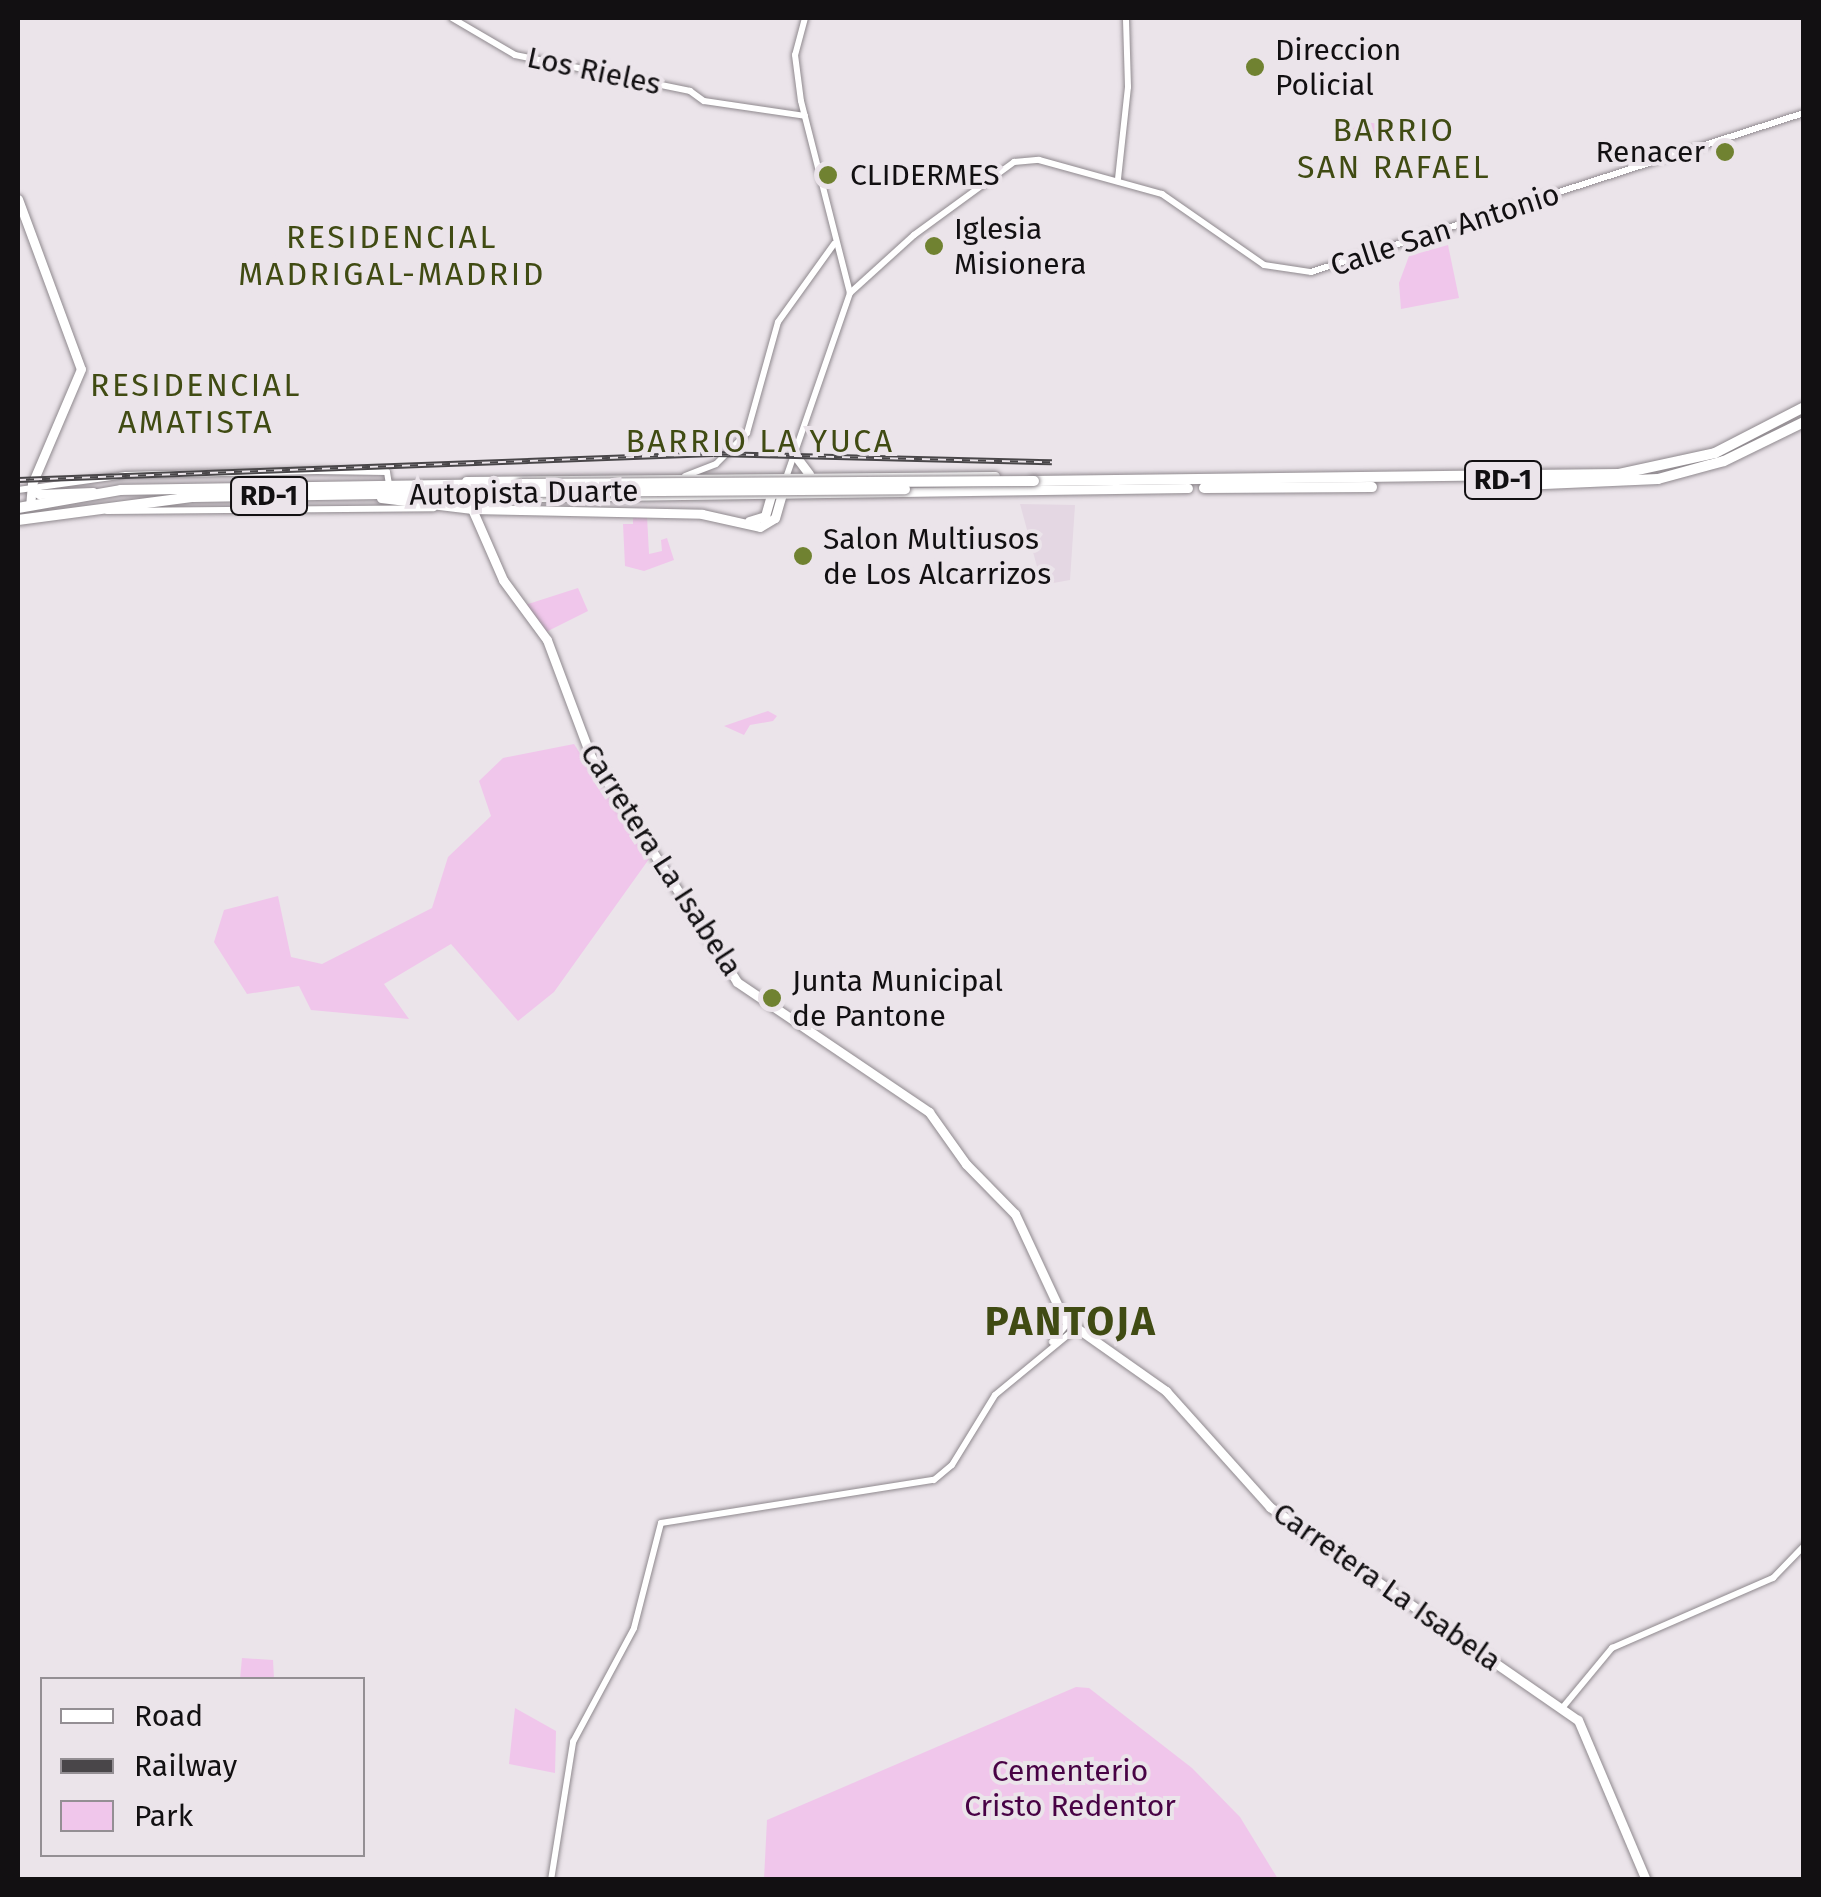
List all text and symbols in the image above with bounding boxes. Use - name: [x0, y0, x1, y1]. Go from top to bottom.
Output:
- place label: Direccion Policial: [1275, 32, 1401, 102]
- street label: Los Rieles: [524, 39, 664, 103]
- marker: Direccion Policial: [1244, 56, 1266, 78]
- district label: BARRIO SAN RAFAEL: [1297, 112, 1491, 187]
- place label: Renacer: [1595, 134, 1705, 170]
- marker: Renacer: [1714, 141, 1736, 163]
- place label: CLIDERMES: [850, 157, 1000, 193]
- marker: CLIDERMES: [815, 162, 841, 188]
- street label: Calle San Antonio: [1326, 176, 1564, 284]
- place label: Iglesia Misionera: [954, 211, 1087, 282]
- district label: RESIDENCIAL MADRIGAL-MADRID: [238, 219, 546, 294]
- marker: Iglesia Misionera: [923, 235, 945, 257]
- district label: RESIDENCIAL AMATISTA: [90, 367, 302, 442]
- district label: BARRIO LA YUCA: [625, 422, 895, 460]
- road number: RD-1: [1463, 457, 1543, 503]
- road number: RD-1: [229, 473, 309, 519]
- street label: Autopista Duarte: [409, 473, 639, 513]
- place label: Salon Multiusos de Los Alcarrizos: [823, 521, 1051, 592]
- marker: Salon Multiusos de Los Alcarrizos: [792, 545, 814, 567]
- street label: Carretera La Isabela: [572, 737, 750, 983]
- place label: Junta Municipal de Pantone: [792, 963, 1003, 1034]
- marker: Junta Municipal de Pantone: [761, 987, 783, 1009]
- district label: PANTOJA: [985, 1298, 1157, 1346]
- street label: Carretera La Isabela: [1266, 1495, 1508, 1679]
- legend: [40, 1677, 365, 1857]
- text: Road: [134, 1698, 203, 1734]
- text: Railway: [134, 1748, 237, 1784]
- park label: Cementerio Cristo Redentor: [964, 1753, 1176, 1824]
- text: Park: [134, 1798, 193, 1834]

